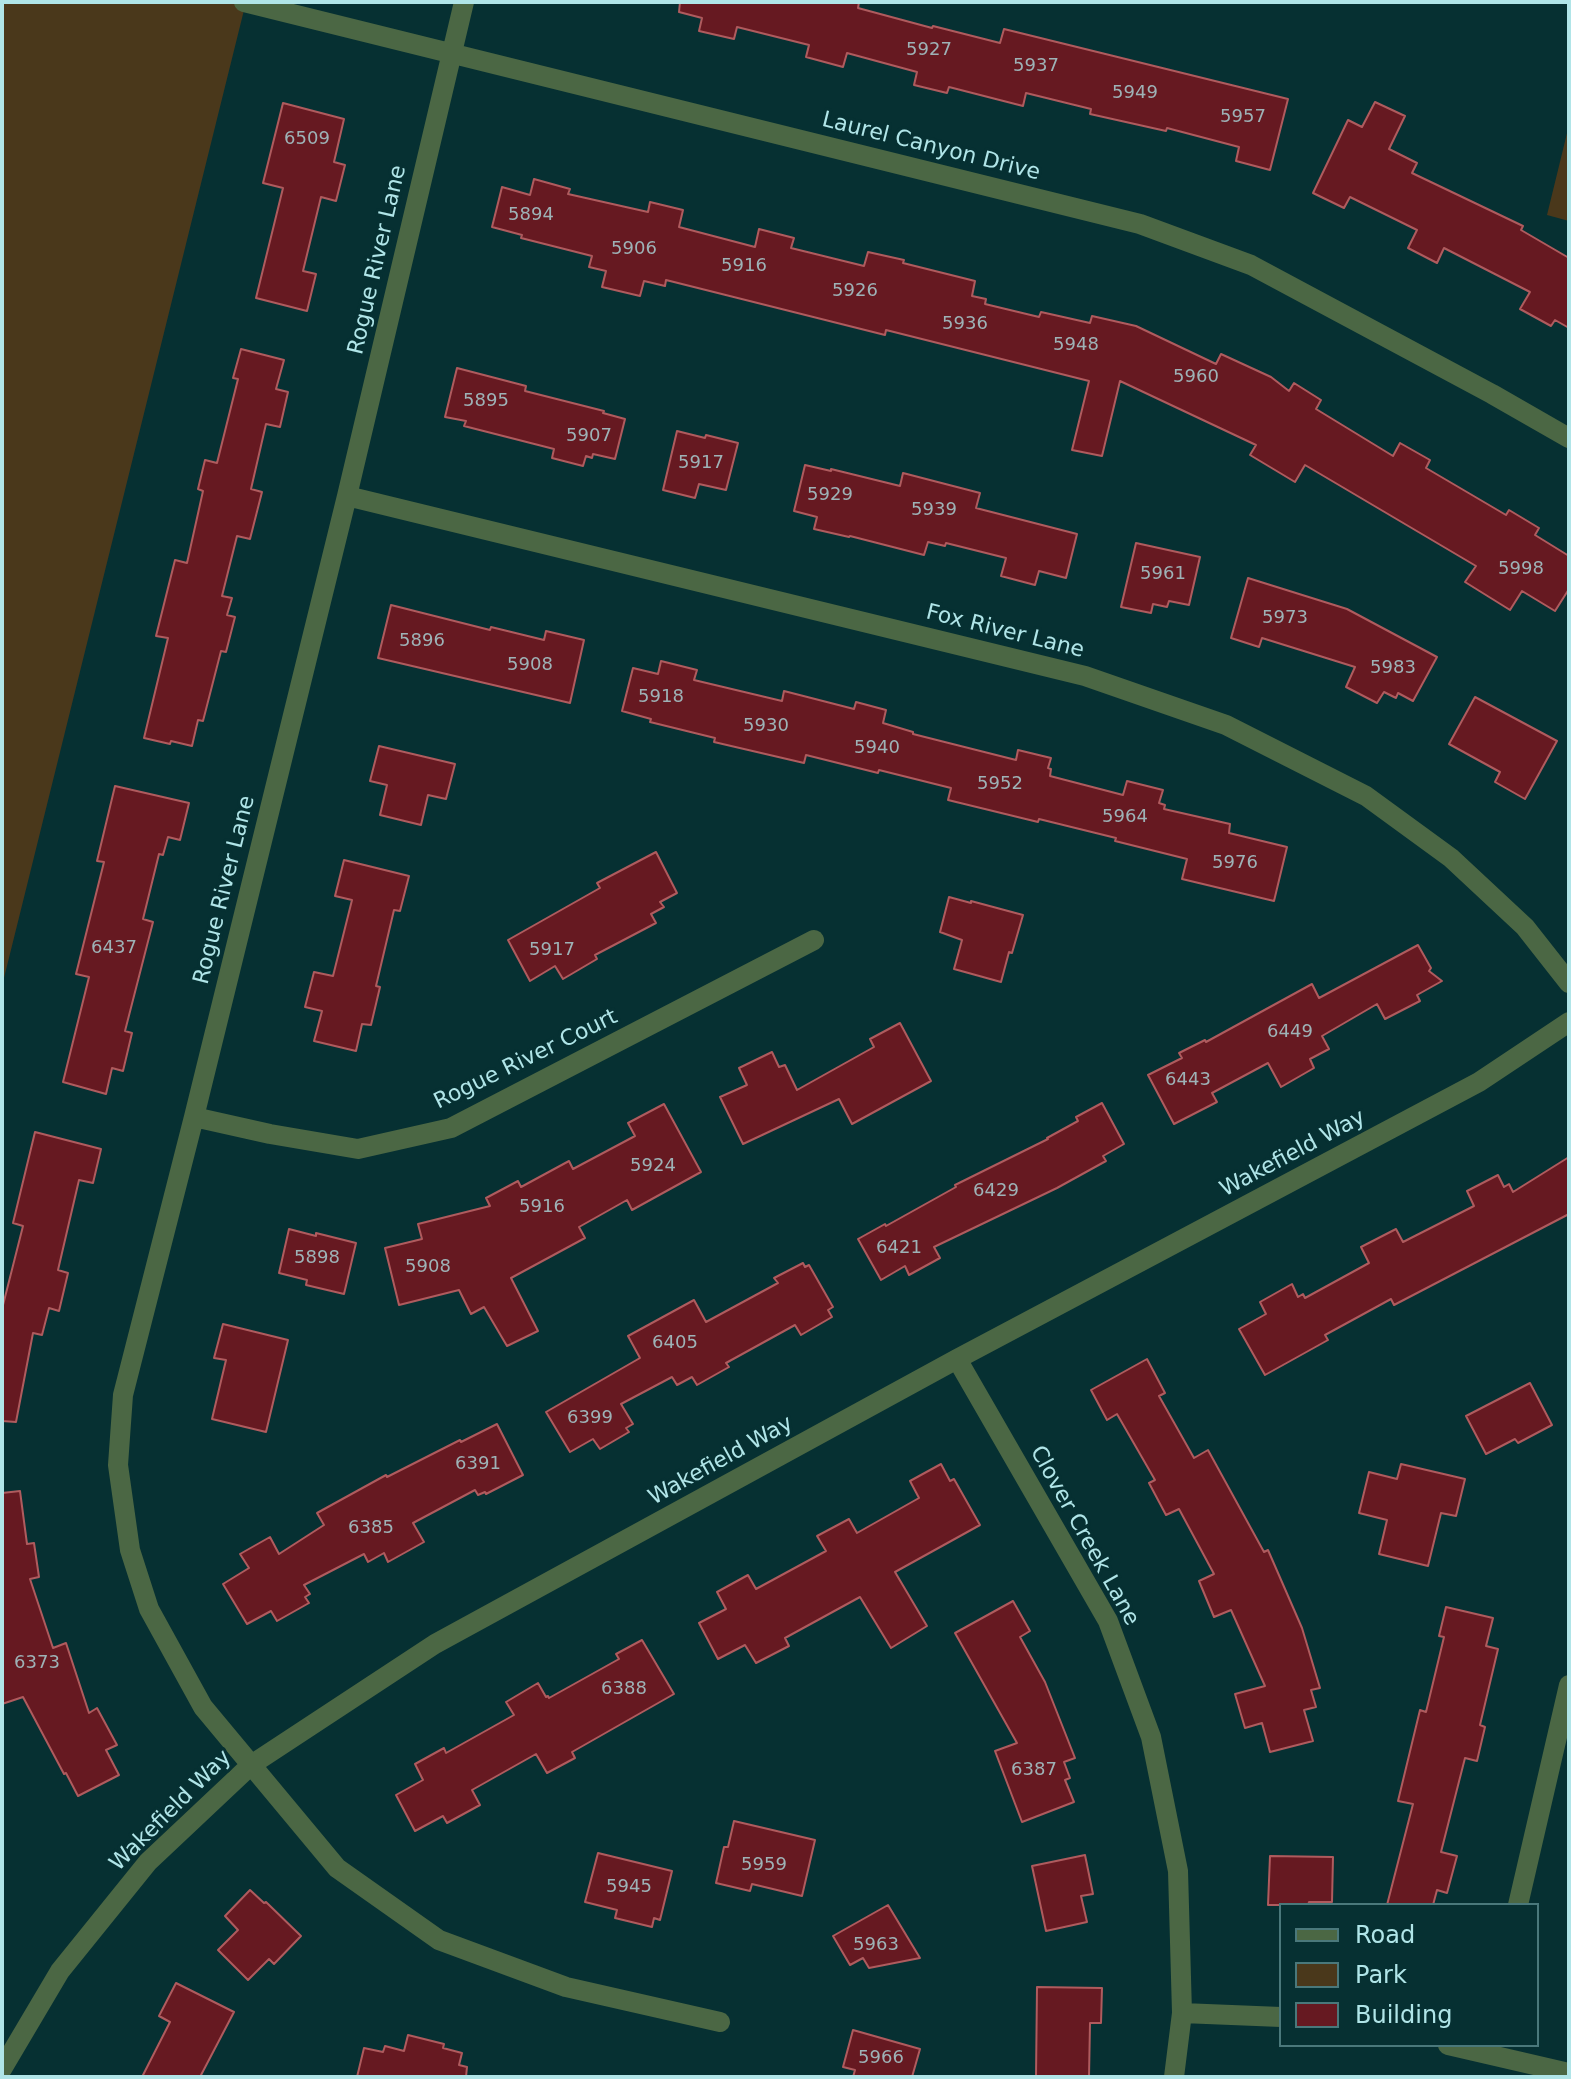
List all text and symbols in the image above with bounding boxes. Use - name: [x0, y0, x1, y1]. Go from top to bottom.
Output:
- house number: 5927: [906, 39, 952, 61]
- house number: 5937: [1013, 55, 1059, 77]
- house number: 5949: [1112, 82, 1158, 104]
- house number: 5957: [1220, 106, 1266, 128]
- street label: Laurel Canyon Drive: [819, 107, 1043, 187]
- house number: 6509: [284, 128, 330, 150]
- street label: Rogue River Lane: [343, 163, 413, 357]
- house number: 5894: [508, 204, 554, 226]
- house number: 5906: [611, 238, 657, 260]
- house number: 5916: [721, 255, 767, 277]
- house number: 5926: [832, 280, 878, 302]
- house number: 5936: [942, 313, 988, 335]
- house number: 5948: [1053, 334, 1099, 356]
- house number: 5960: [1173, 366, 1219, 388]
- house number: 5895: [463, 390, 509, 412]
- house number: 5907: [566, 425, 612, 447]
- house number: 5917: [678, 452, 724, 474]
- house number: 5929: [807, 484, 853, 506]
- house number: 5939: [911, 499, 957, 521]
- house number: 5998: [1498, 558, 1544, 580]
- house number: 5961: [1140, 563, 1186, 585]
- street label: Fox River Lane: [923, 600, 1087, 664]
- house number: 5973: [1262, 607, 1308, 629]
- house number: 5896: [399, 630, 445, 652]
- house number: 5908: [507, 654, 553, 676]
- house number: 5983: [1370, 657, 1416, 679]
- house number: 5918: [638, 686, 684, 708]
- house number: 5930: [743, 715, 789, 737]
- house number: 5940: [854, 737, 900, 759]
- house number: 5952: [977, 773, 1023, 795]
- street label: Rogue River Lane: [189, 793, 261, 987]
- house number: 5964: [1102, 806, 1148, 828]
- house number: 5976: [1212, 852, 1258, 874]
- house number: 6437: [91, 937, 137, 959]
- house number: 5917: [529, 939, 575, 961]
- street label: Rogue River Court: [430, 1004, 622, 1116]
- house number: 6449: [1267, 1021, 1313, 1043]
- house number: 6443: [1165, 1069, 1211, 1091]
- street label: Wakefield Way: [1216, 1105, 1370, 1203]
- house number: 5924: [630, 1155, 676, 1177]
- house number: 6429: [973, 1180, 1019, 1202]
- house number: 5916: [519, 1196, 565, 1218]
- house number: 6421: [876, 1237, 922, 1259]
- house number: 5898: [294, 1247, 340, 1269]
- house number: 5908: [405, 1256, 451, 1278]
- house number: 6405: [652, 1332, 698, 1354]
- house number: 6399: [567, 1407, 613, 1429]
- street label: Wakefield Way: [644, 1411, 798, 1511]
- street label: Clover Creek Lane: [1024, 1441, 1144, 1631]
- house number: 6391: [455, 1453, 501, 1475]
- house number: 6385: [348, 1517, 394, 1539]
- house number: 6373: [14, 1652, 60, 1674]
- house number: 6388: [601, 1678, 647, 1700]
- street label: Wakefield Way: [105, 1745, 237, 1877]
- house number: 6387: [1011, 1759, 1057, 1781]
- house number: 5959: [741, 1854, 787, 1876]
- house number: 5945: [606, 1876, 652, 1898]
- legend: [1279, 1903, 1539, 2047]
- text: Road: [1355, 1921, 1415, 1949]
- house number: 5963: [853, 1934, 899, 1956]
- text: Park: [1355, 1961, 1407, 1989]
- text: Building: [1355, 2001, 1452, 2029]
- house number: 5966: [858, 2047, 904, 2069]

